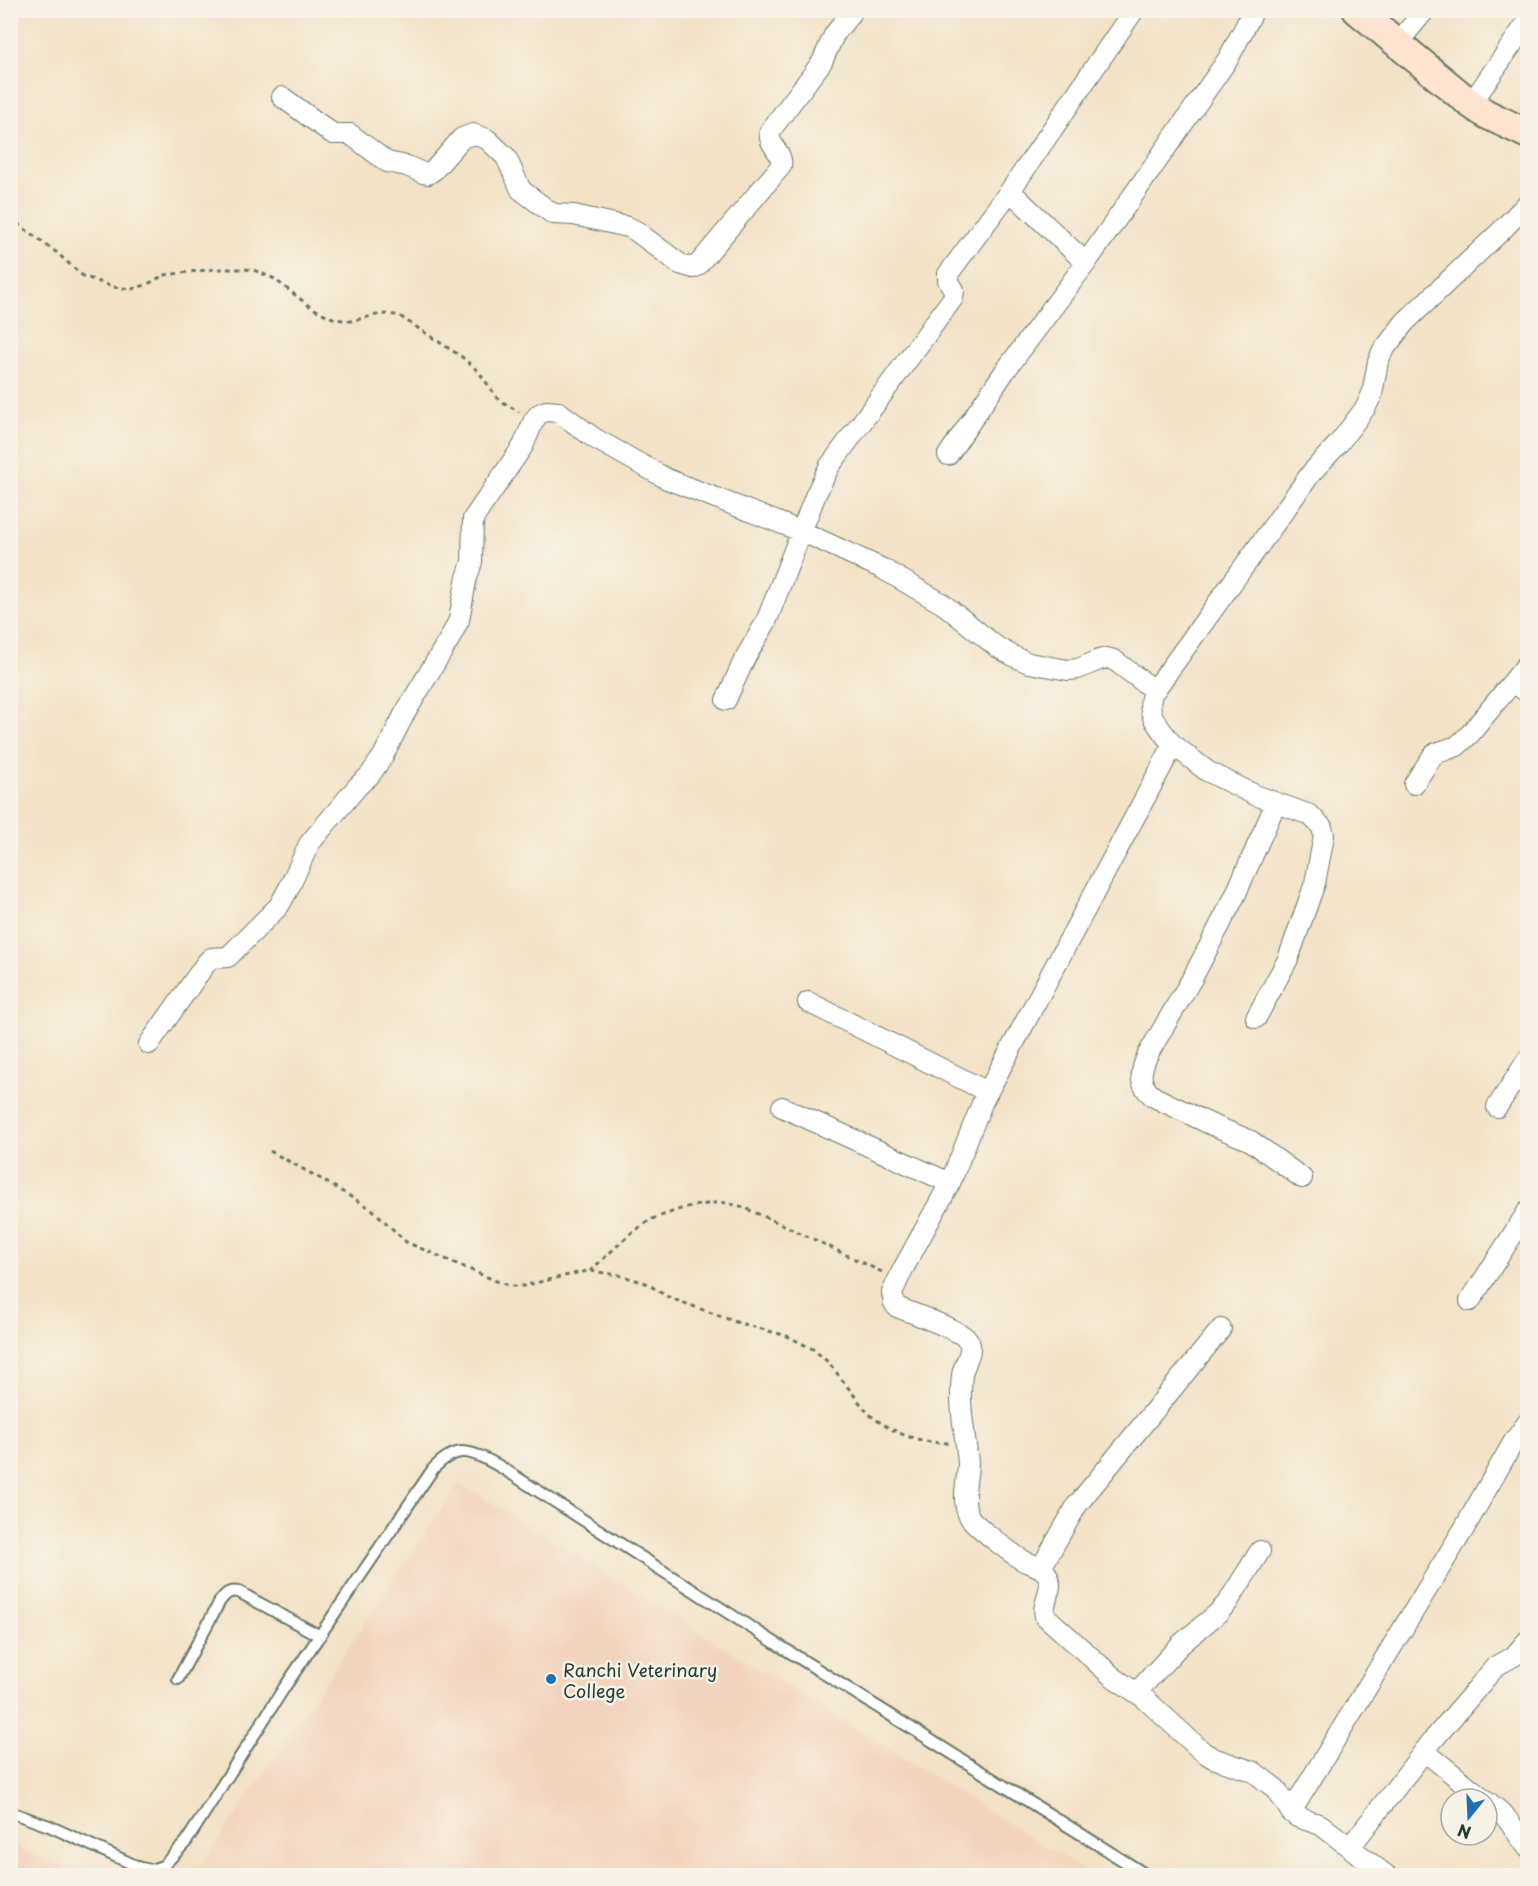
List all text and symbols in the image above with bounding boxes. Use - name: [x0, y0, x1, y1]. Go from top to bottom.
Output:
- place label: Ranchi Veterinary College: [563, 1656, 717, 1704]
- marker: Ranchi Veterinary College: [544, 1672, 558, 1686]
- north arrow: [1439, 1787, 1499, 1847]
- text: N: [1454, 1819, 1474, 1846]

